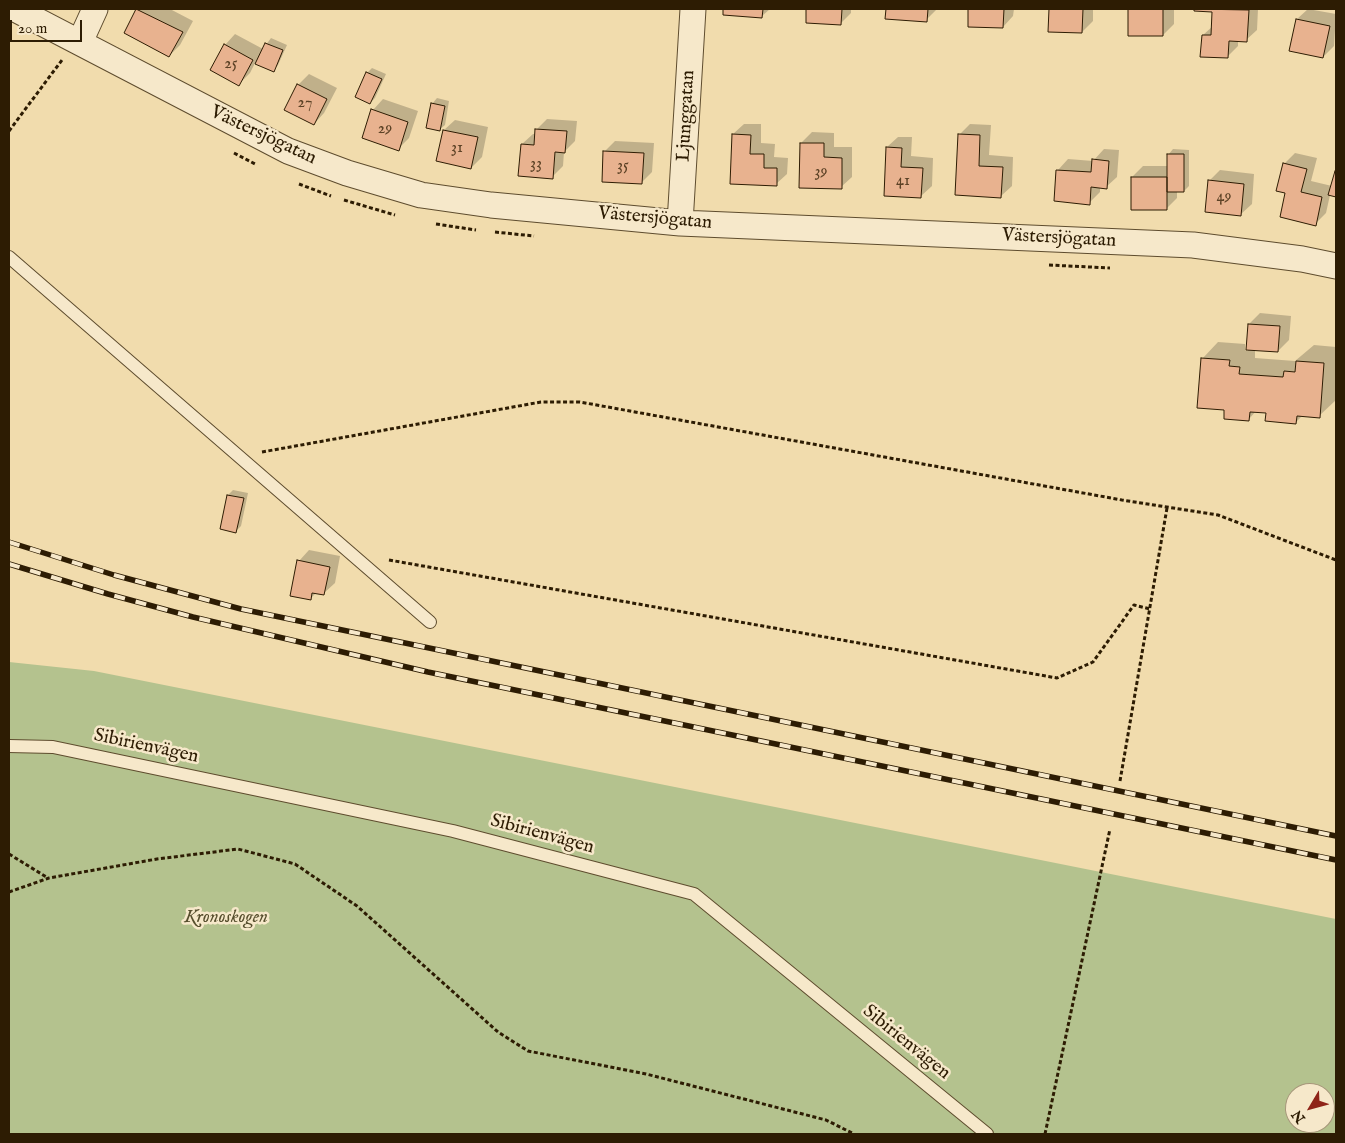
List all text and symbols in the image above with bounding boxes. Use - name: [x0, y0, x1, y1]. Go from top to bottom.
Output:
- scale bar: [12, 10, 85, 42]
- text: 20 m: [18, 19, 47, 38]
- house number: 25: [224, 55, 238, 75]
- street label: Ljunggatan: [673, 70, 701, 162]
- house number: 27: [298, 94, 312, 114]
- street label: Västersjögatan: [206, 102, 320, 170]
- house number: 29: [378, 120, 392, 140]
- house number: 31: [451, 139, 463, 159]
- house number: 33: [530, 155, 542, 175]
- house number: 35: [617, 157, 629, 177]
- house number: 39: [815, 163, 827, 183]
- house number: 41: [896, 172, 910, 192]
- house number: 49: [1217, 188, 1231, 208]
- street label: Västersjögatan: [597, 203, 713, 235]
- street label: Västersjögatan: [1001, 225, 1117, 253]
- street label: Sibirienvägen: [92, 725, 200, 769]
- street label: Sibirienvägen: [488, 810, 596, 860]
- park label: Kronoskogen: [184, 907, 268, 929]
- street label: Sibirienvägen: [858, 1001, 954, 1085]
- north arrow: [1285, 1083, 1335, 1133]
- text: N: [1288, 1106, 1310, 1127]

